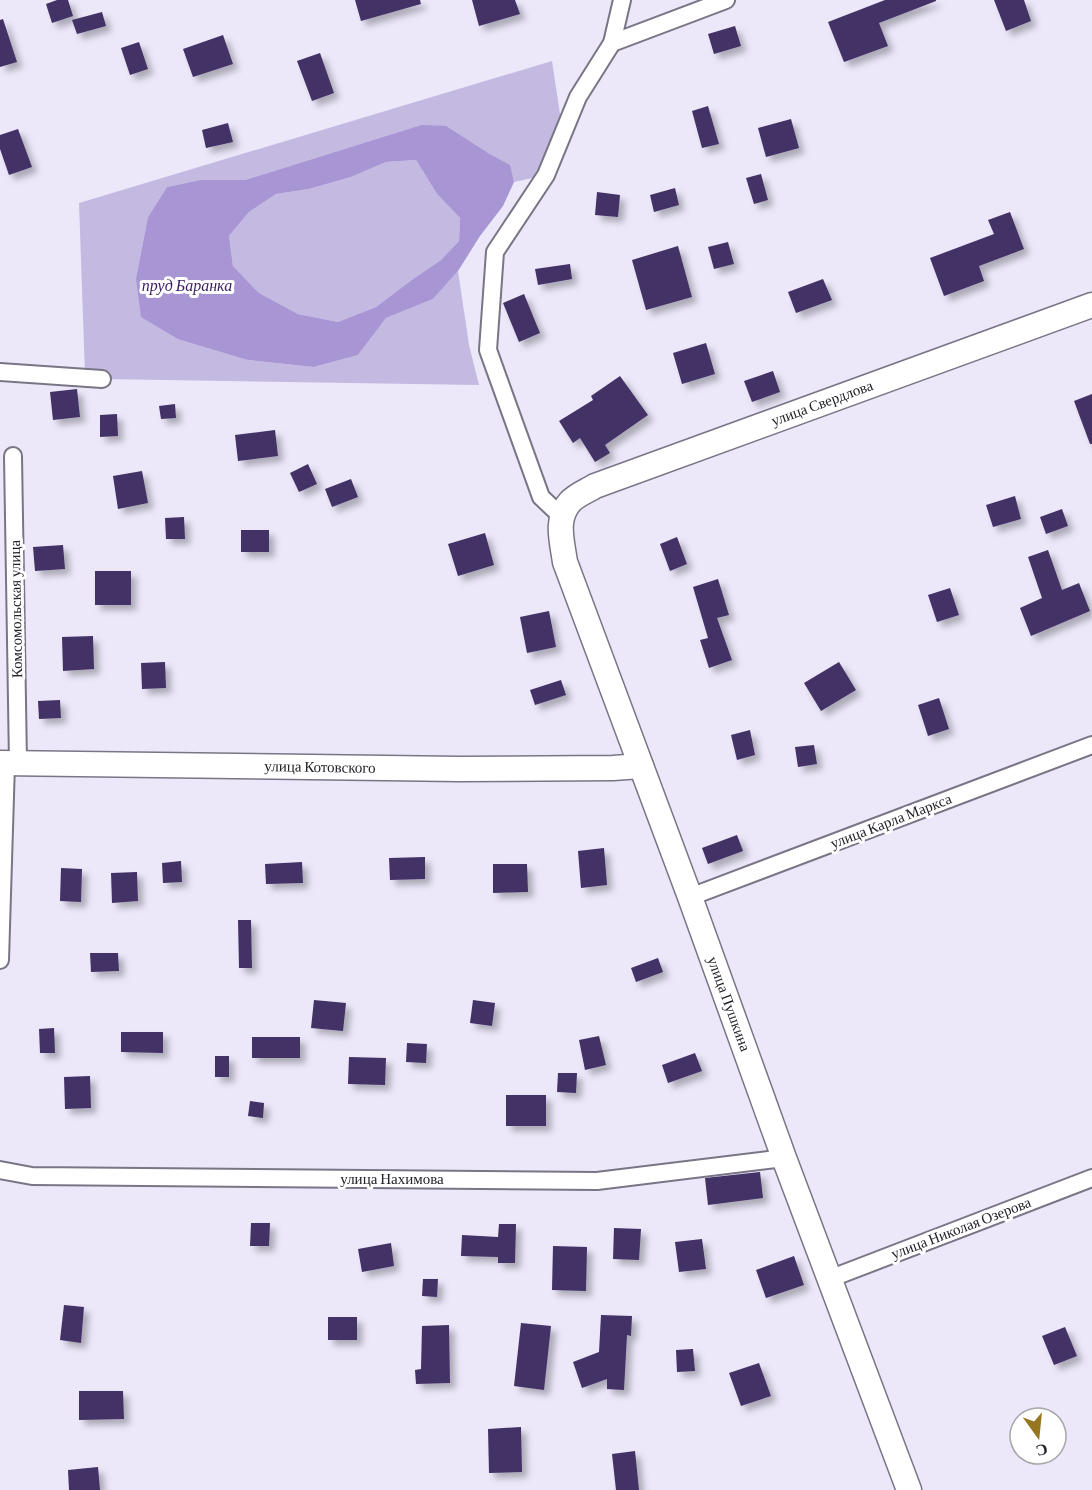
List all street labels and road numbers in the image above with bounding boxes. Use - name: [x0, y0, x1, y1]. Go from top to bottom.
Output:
- street label: улица Свердлова: [769, 377, 875, 429]
- street label: Комсомольская улица: [7, 539, 25, 678]
- street label: улица Котовского: [264, 758, 376, 776]
- street label: улица Карла Маркса: [828, 790, 954, 851]
- street label: улица Пушкина: [704, 954, 754, 1054]
- street label: улица Нахимова: [340, 1171, 444, 1187]
- street label: улица Николая Озерова: [889, 1194, 1033, 1262]

